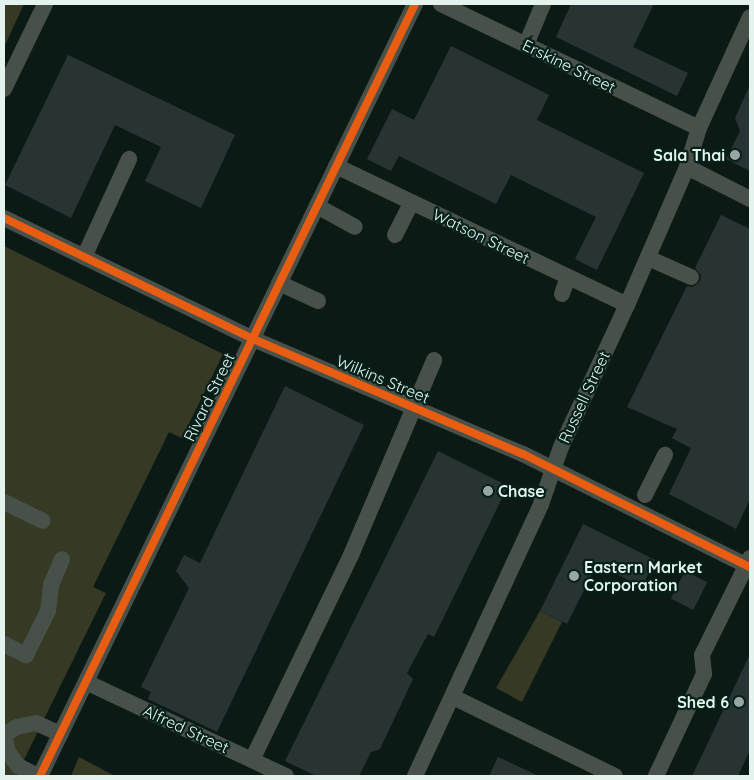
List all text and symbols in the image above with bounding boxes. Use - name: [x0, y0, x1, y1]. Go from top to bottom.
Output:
- street label: Erskine Street: [519, 35, 619, 97]
- place label: Sala Thai: [653, 145, 725, 165]
- marker: Sala Thai: [729, 149, 741, 161]
- street label: Watson Street: [429, 204, 533, 268]
- street label: Russell Street: [554, 348, 614, 446]
- street label: Rivard Street: [179, 350, 239, 444]
- street label: Wilkins Street: [334, 351, 432, 407]
- place label: Chase: [498, 481, 545, 501]
- marker: Chase: [482, 485, 494, 497]
- place label: Eastern Market Corporation: [584, 557, 703, 595]
- marker: Eastern Market Corporation: [568, 570, 580, 582]
- place label: Shed 6: [677, 692, 729, 712]
- marker: Shed 6: [733, 696, 745, 708]
- street label: Alfred Street: [140, 701, 232, 757]

